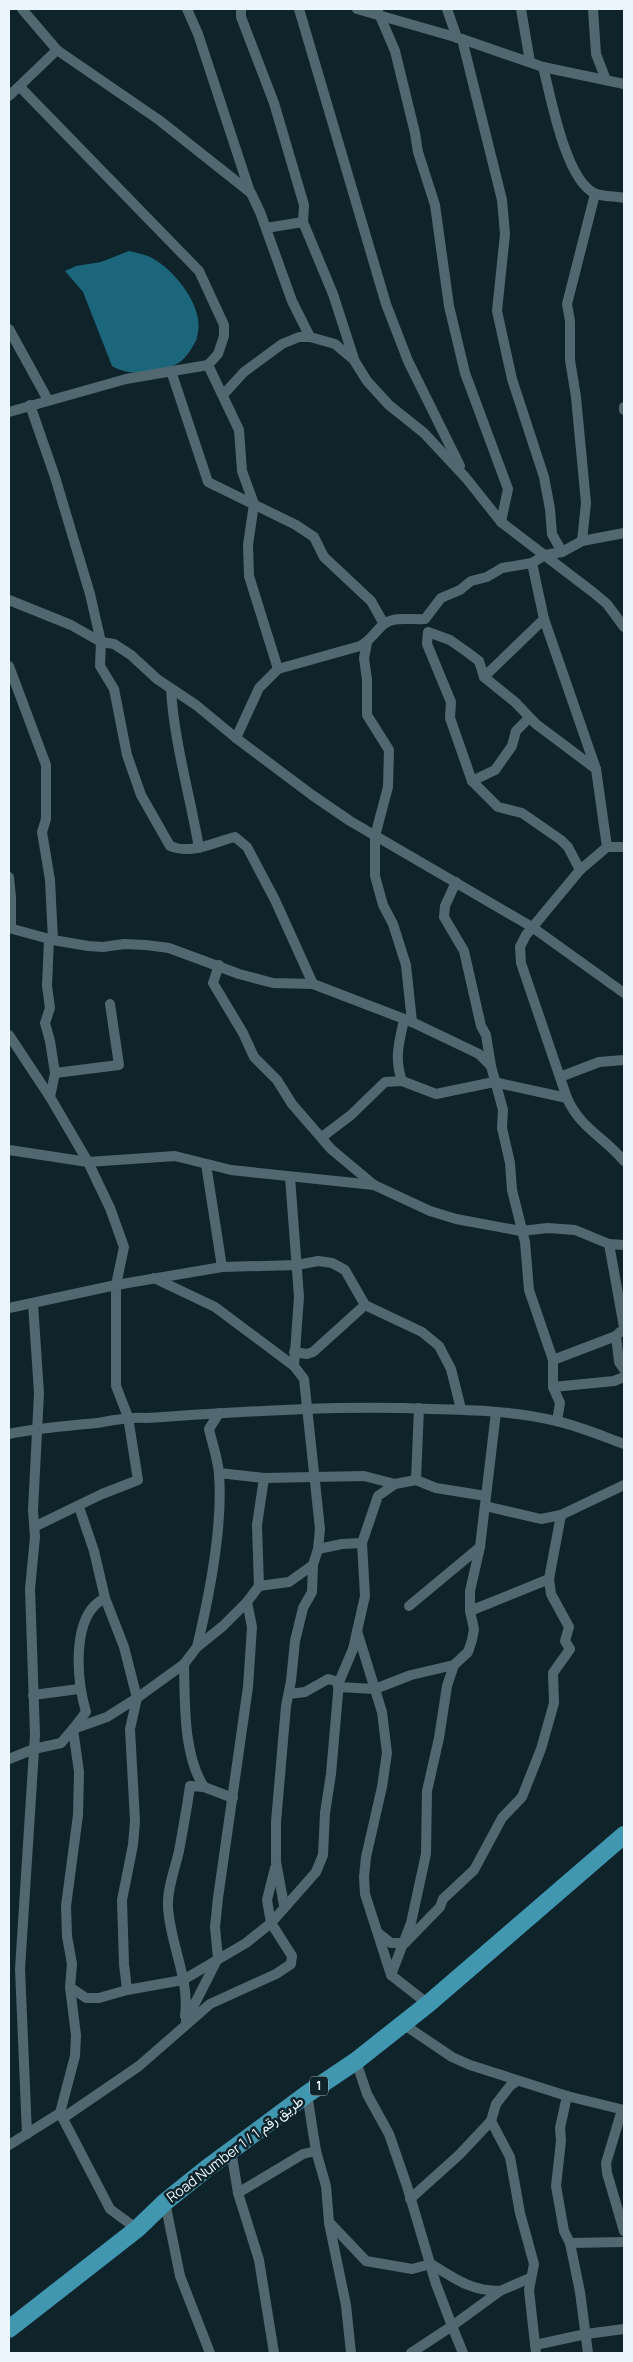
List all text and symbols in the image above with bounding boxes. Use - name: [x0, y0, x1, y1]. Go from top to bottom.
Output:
- road number: 1: [310, 2076, 328, 2096]
- street label: Road Number 1 / طريق رقم 1: [163, 2091, 307, 2206]

